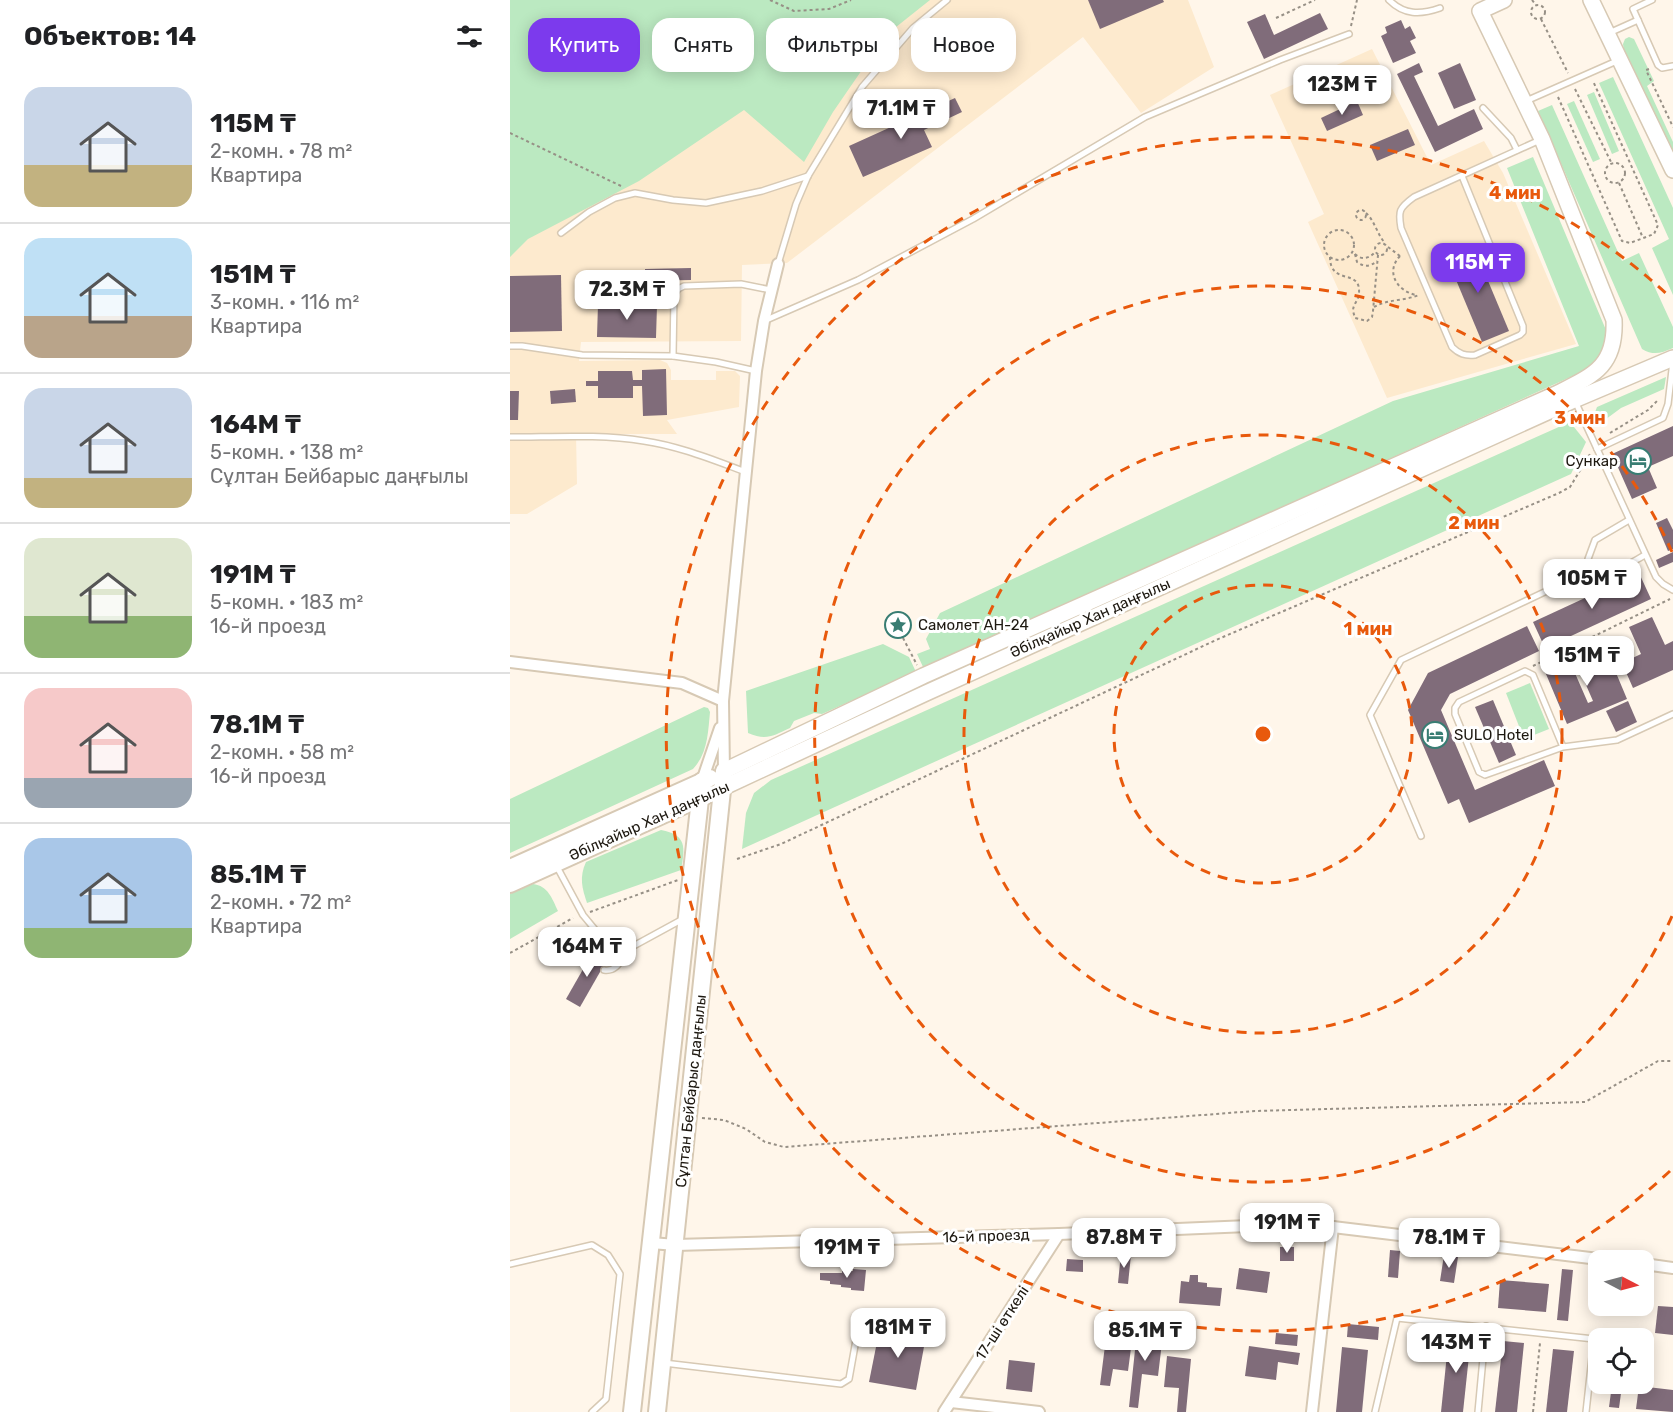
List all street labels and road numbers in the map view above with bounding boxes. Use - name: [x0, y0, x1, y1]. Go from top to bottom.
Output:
- street label: Әбілқайыр Хан даңғылы: [1007, 574, 1173, 662]
- street label: Әбілқайыр Хан даңғылы: [566, 777, 732, 865]
- street label: Сұлтан Бейбарыс даңғылы: [672, 994, 710, 1188]
- street label: 16-й проезд: [942, 1225, 1030, 1247]
- street label: 17-ші өткелі: [971, 1283, 1033, 1363]

